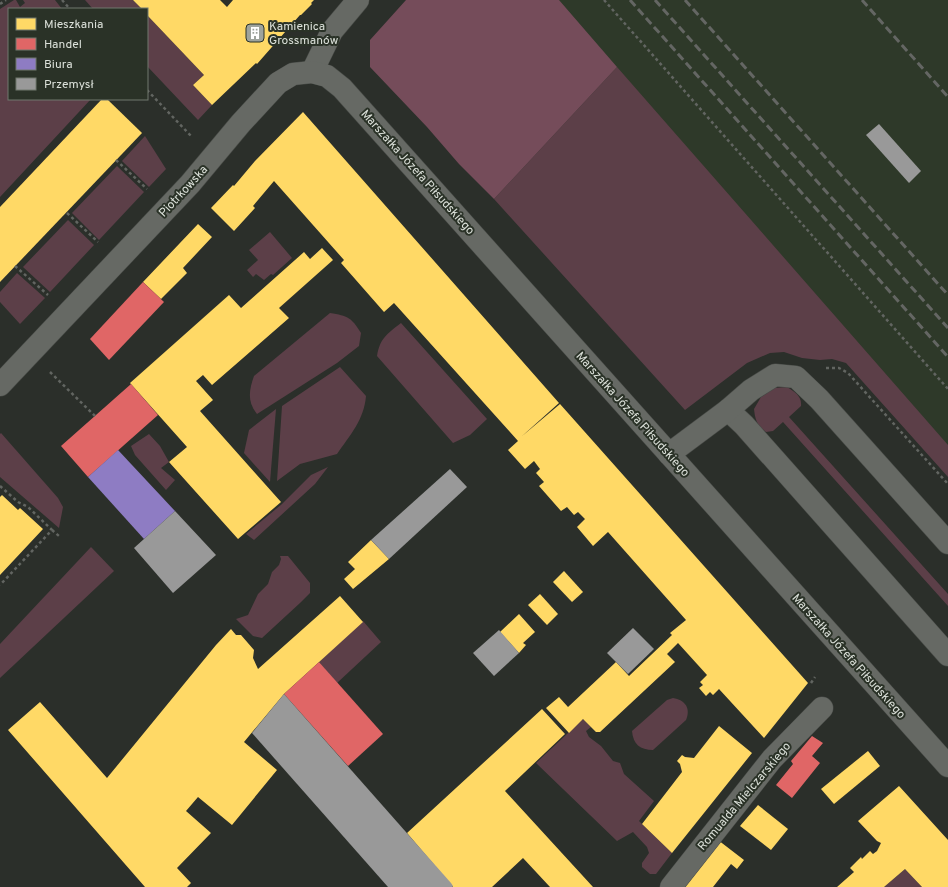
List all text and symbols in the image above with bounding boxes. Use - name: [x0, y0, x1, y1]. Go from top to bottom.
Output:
- legend: [8, 8, 148, 100]
- text: Mieszkania: [44, 17, 103, 33]
- place label: Kamienica Grossmanów: [269, 19, 339, 49]
- building icon: Kamienica Grossmanów: [244, 22, 266, 44]
- text: Handel: [44, 37, 82, 53]
- text: Biura: [44, 57, 73, 73]
- text: Przemysł: [44, 77, 94, 93]
- street label: Marszałka Józefa Piłsudskiego: [357, 107, 478, 239]
- street label: Piotrkowska: [156, 162, 212, 221]
- street label: Marszałka Józefa Piłsudskiego: [572, 349, 693, 481]
- street label: Marszałka Józefa Piłsudskiego: [788, 591, 909, 723]
- street label: Romualda Mielczarskiego: [695, 739, 795, 854]

